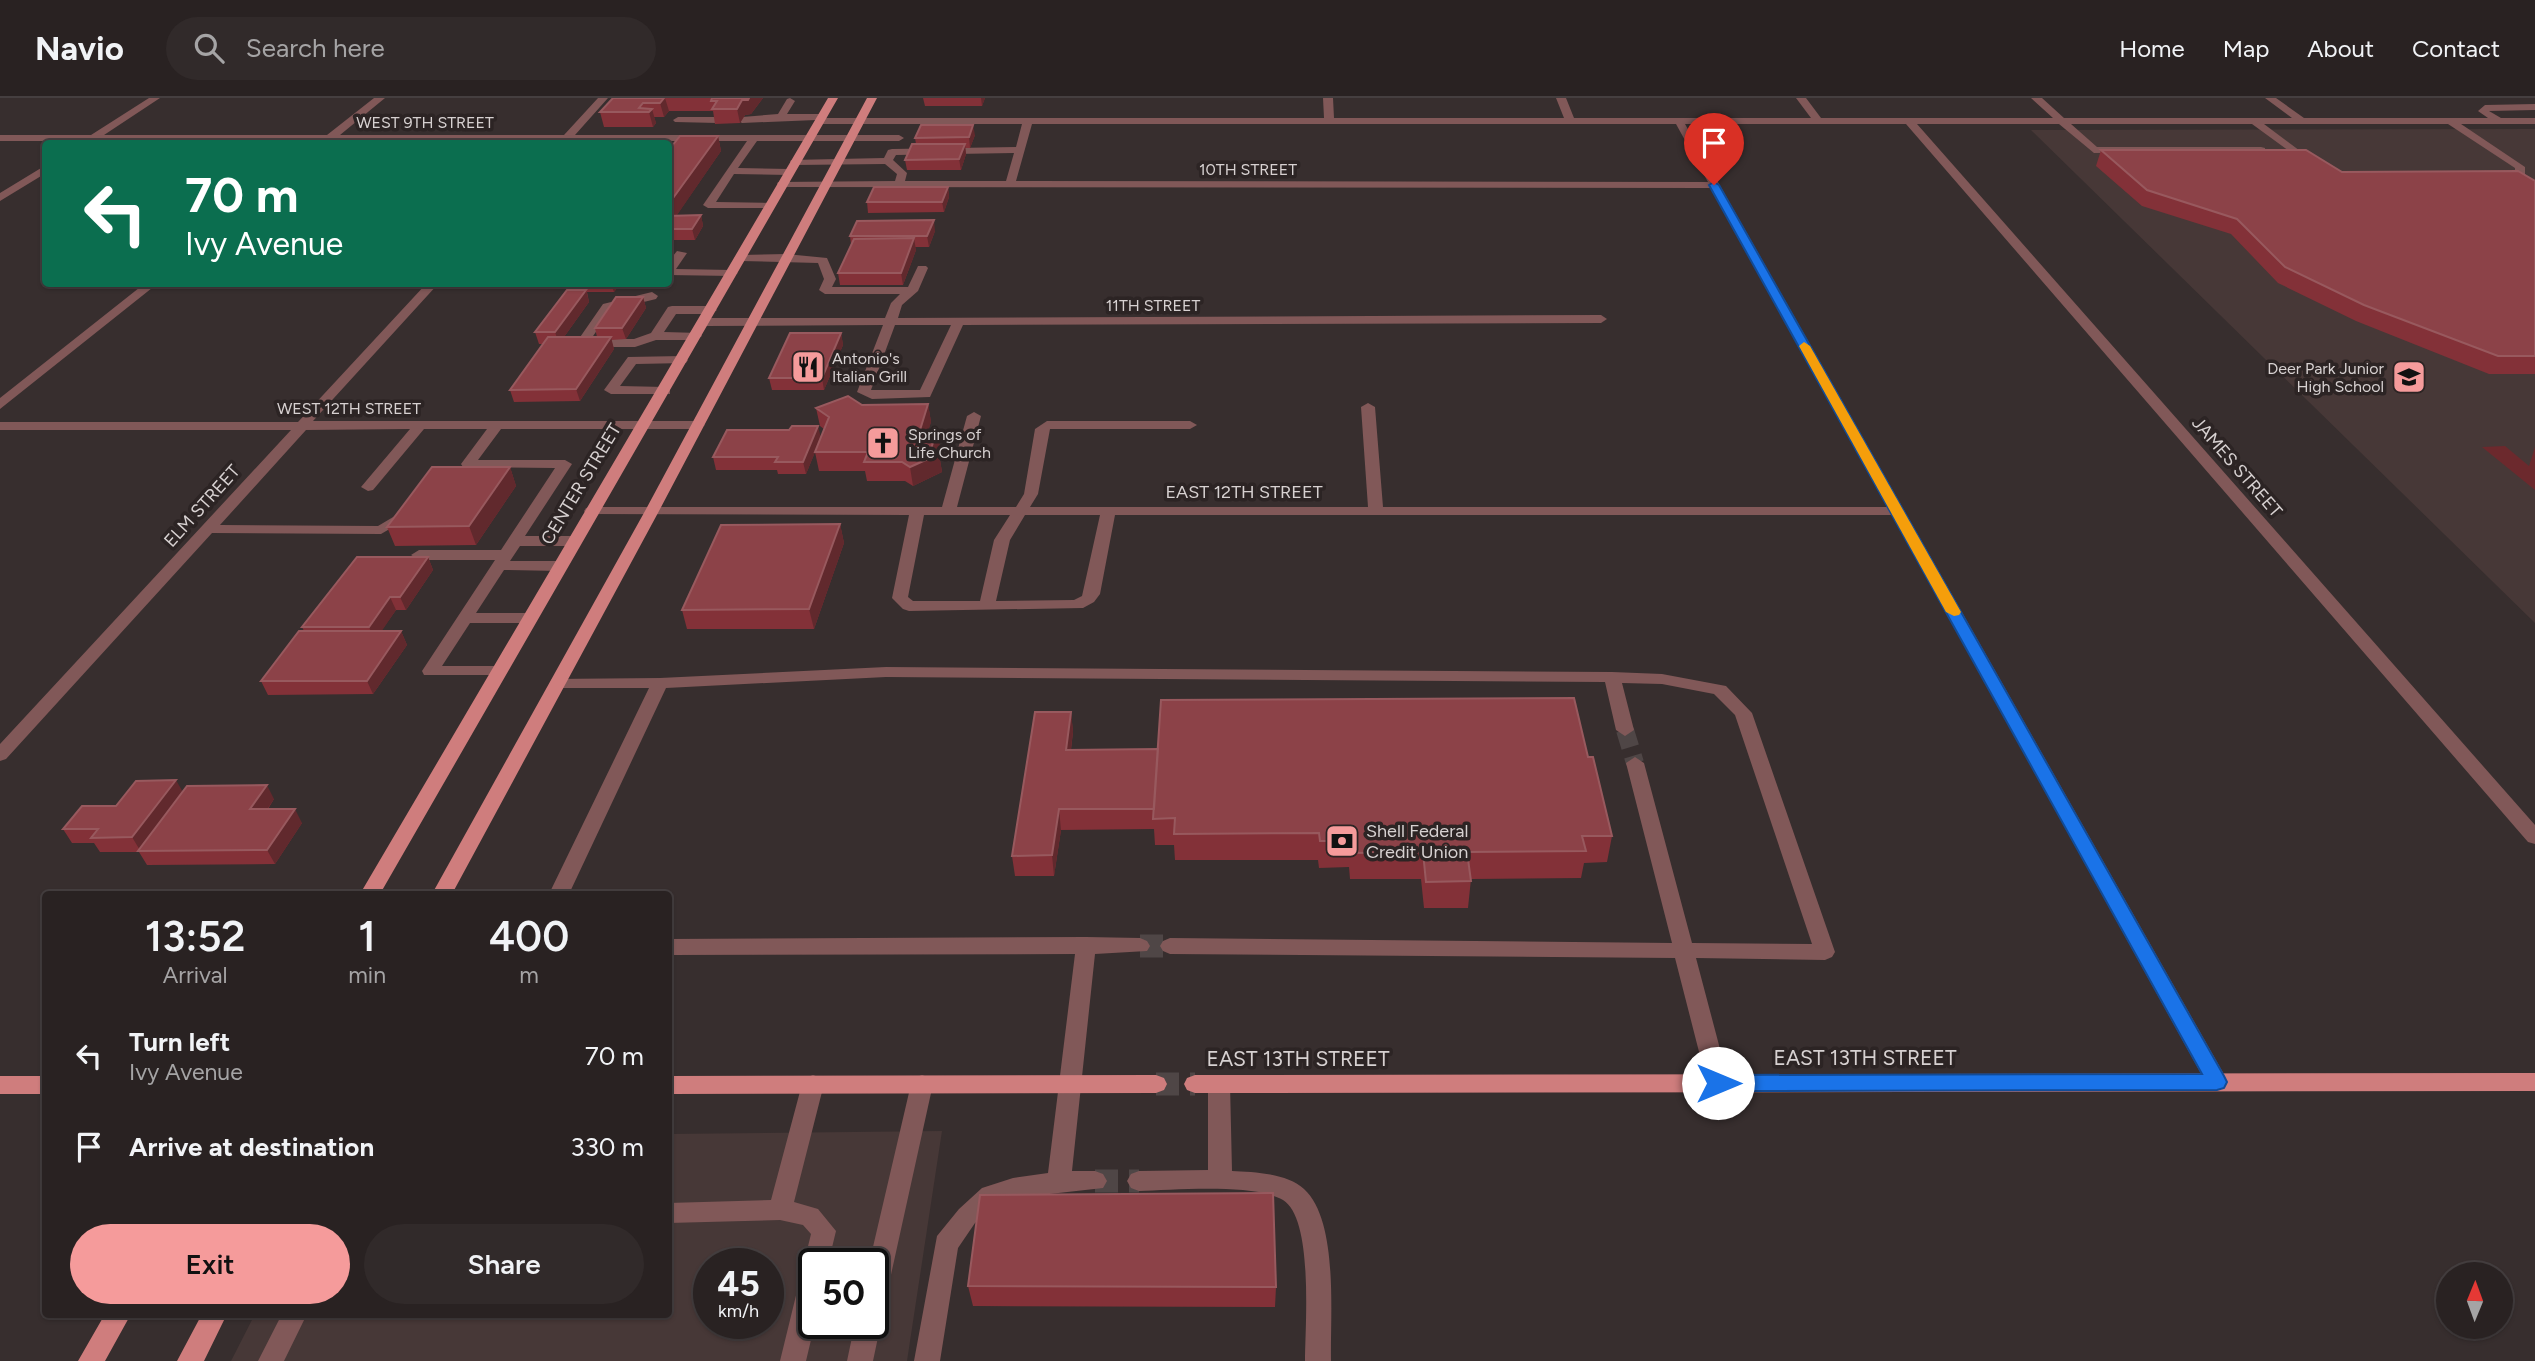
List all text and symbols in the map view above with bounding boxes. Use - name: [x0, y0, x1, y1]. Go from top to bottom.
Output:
- search box: [166, 17, 656, 80]
- text: Navio: [35, 29, 124, 68]
- icon: search: [190, 29, 228, 67]
- text: Search here: [246, 32, 385, 64]
- text: Home: [2119, 34, 2185, 63]
- text: Map: [2223, 34, 2269, 63]
- text: About: [2307, 34, 2374, 63]
- text: Contact: [2412, 34, 2500, 63]
- street label: WEST 9TH STREET: [356, 113, 494, 132]
- pin: [1684, 113, 1744, 185]
- icon: arrive: [1695, 124, 1733, 162]
- street label: 10TH STREET: [1199, 160, 1297, 179]
- text: 70 m: [185, 165, 298, 224]
- icon: left: [70, 168, 161, 259]
- text: Ivy Avenue: [185, 225, 343, 263]
- street label: 11TH STREET: [1106, 296, 1200, 315]
- restaurant icon: Antonio's Italian Grill: [789, 348, 827, 386]
- place label: Antonio's Italian Grill: [832, 349, 907, 386]
- school or university icon: Deer Park Junior High School: [2390, 358, 2428, 396]
- place label: Deer Park Junior High School: [2267, 359, 2385, 396]
- street label: WEST 12TH STREET: [277, 399, 421, 418]
- street label: JAMES STREET: [2187, 412, 2287, 522]
- street label: CENTER STREET: [536, 419, 626, 549]
- church icon: Springs of Life Church: [864, 424, 902, 462]
- place label: Springs of Life Church: [908, 425, 991, 462]
- street label: ELM STREET: [159, 460, 245, 552]
- street label: EAST 12TH STREET: [1165, 481, 1323, 503]
- place label: Shell Federal Credit Union: [1366, 820, 1468, 863]
- bank icon: Shell Federal Credit Union: [1323, 822, 1361, 860]
- text: 13:52: [145, 911, 246, 962]
- text: 1: [358, 911, 376, 962]
- text: 400: [489, 911, 569, 962]
- text: Arrival: [163, 961, 228, 989]
- text: min: [348, 961, 386, 989]
- text: m: [519, 961, 539, 989]
- text: Turn left: [129, 1026, 230, 1058]
- icon: left: [70, 1037, 108, 1075]
- text: 70 m: [585, 1040, 644, 1072]
- street label: EAST 13TH STREET: [1773, 1045, 1957, 1070]
- street label: EAST 13TH STREET: [1206, 1046, 1390, 1071]
- position arrow: [1681, 1046, 1755, 1120]
- text: Ivy Avenue: [129, 1058, 243, 1086]
- icon: arrive: [70, 1128, 108, 1166]
- text: Arrive at destination: [129, 1131, 374, 1163]
- text: 330 m: [570, 1131, 644, 1163]
- button: Exit: [70, 1224, 350, 1304]
- button: Share: [364, 1224, 644, 1304]
- speed limit sign: 50: [798, 1248, 889, 1339]
- north arrow: [2436, 1262, 2513, 1339]
- map controls: [2436, 1262, 2513, 1339]
- text: 45: [717, 1263, 760, 1305]
- text: km/h: [718, 1300, 759, 1322]

